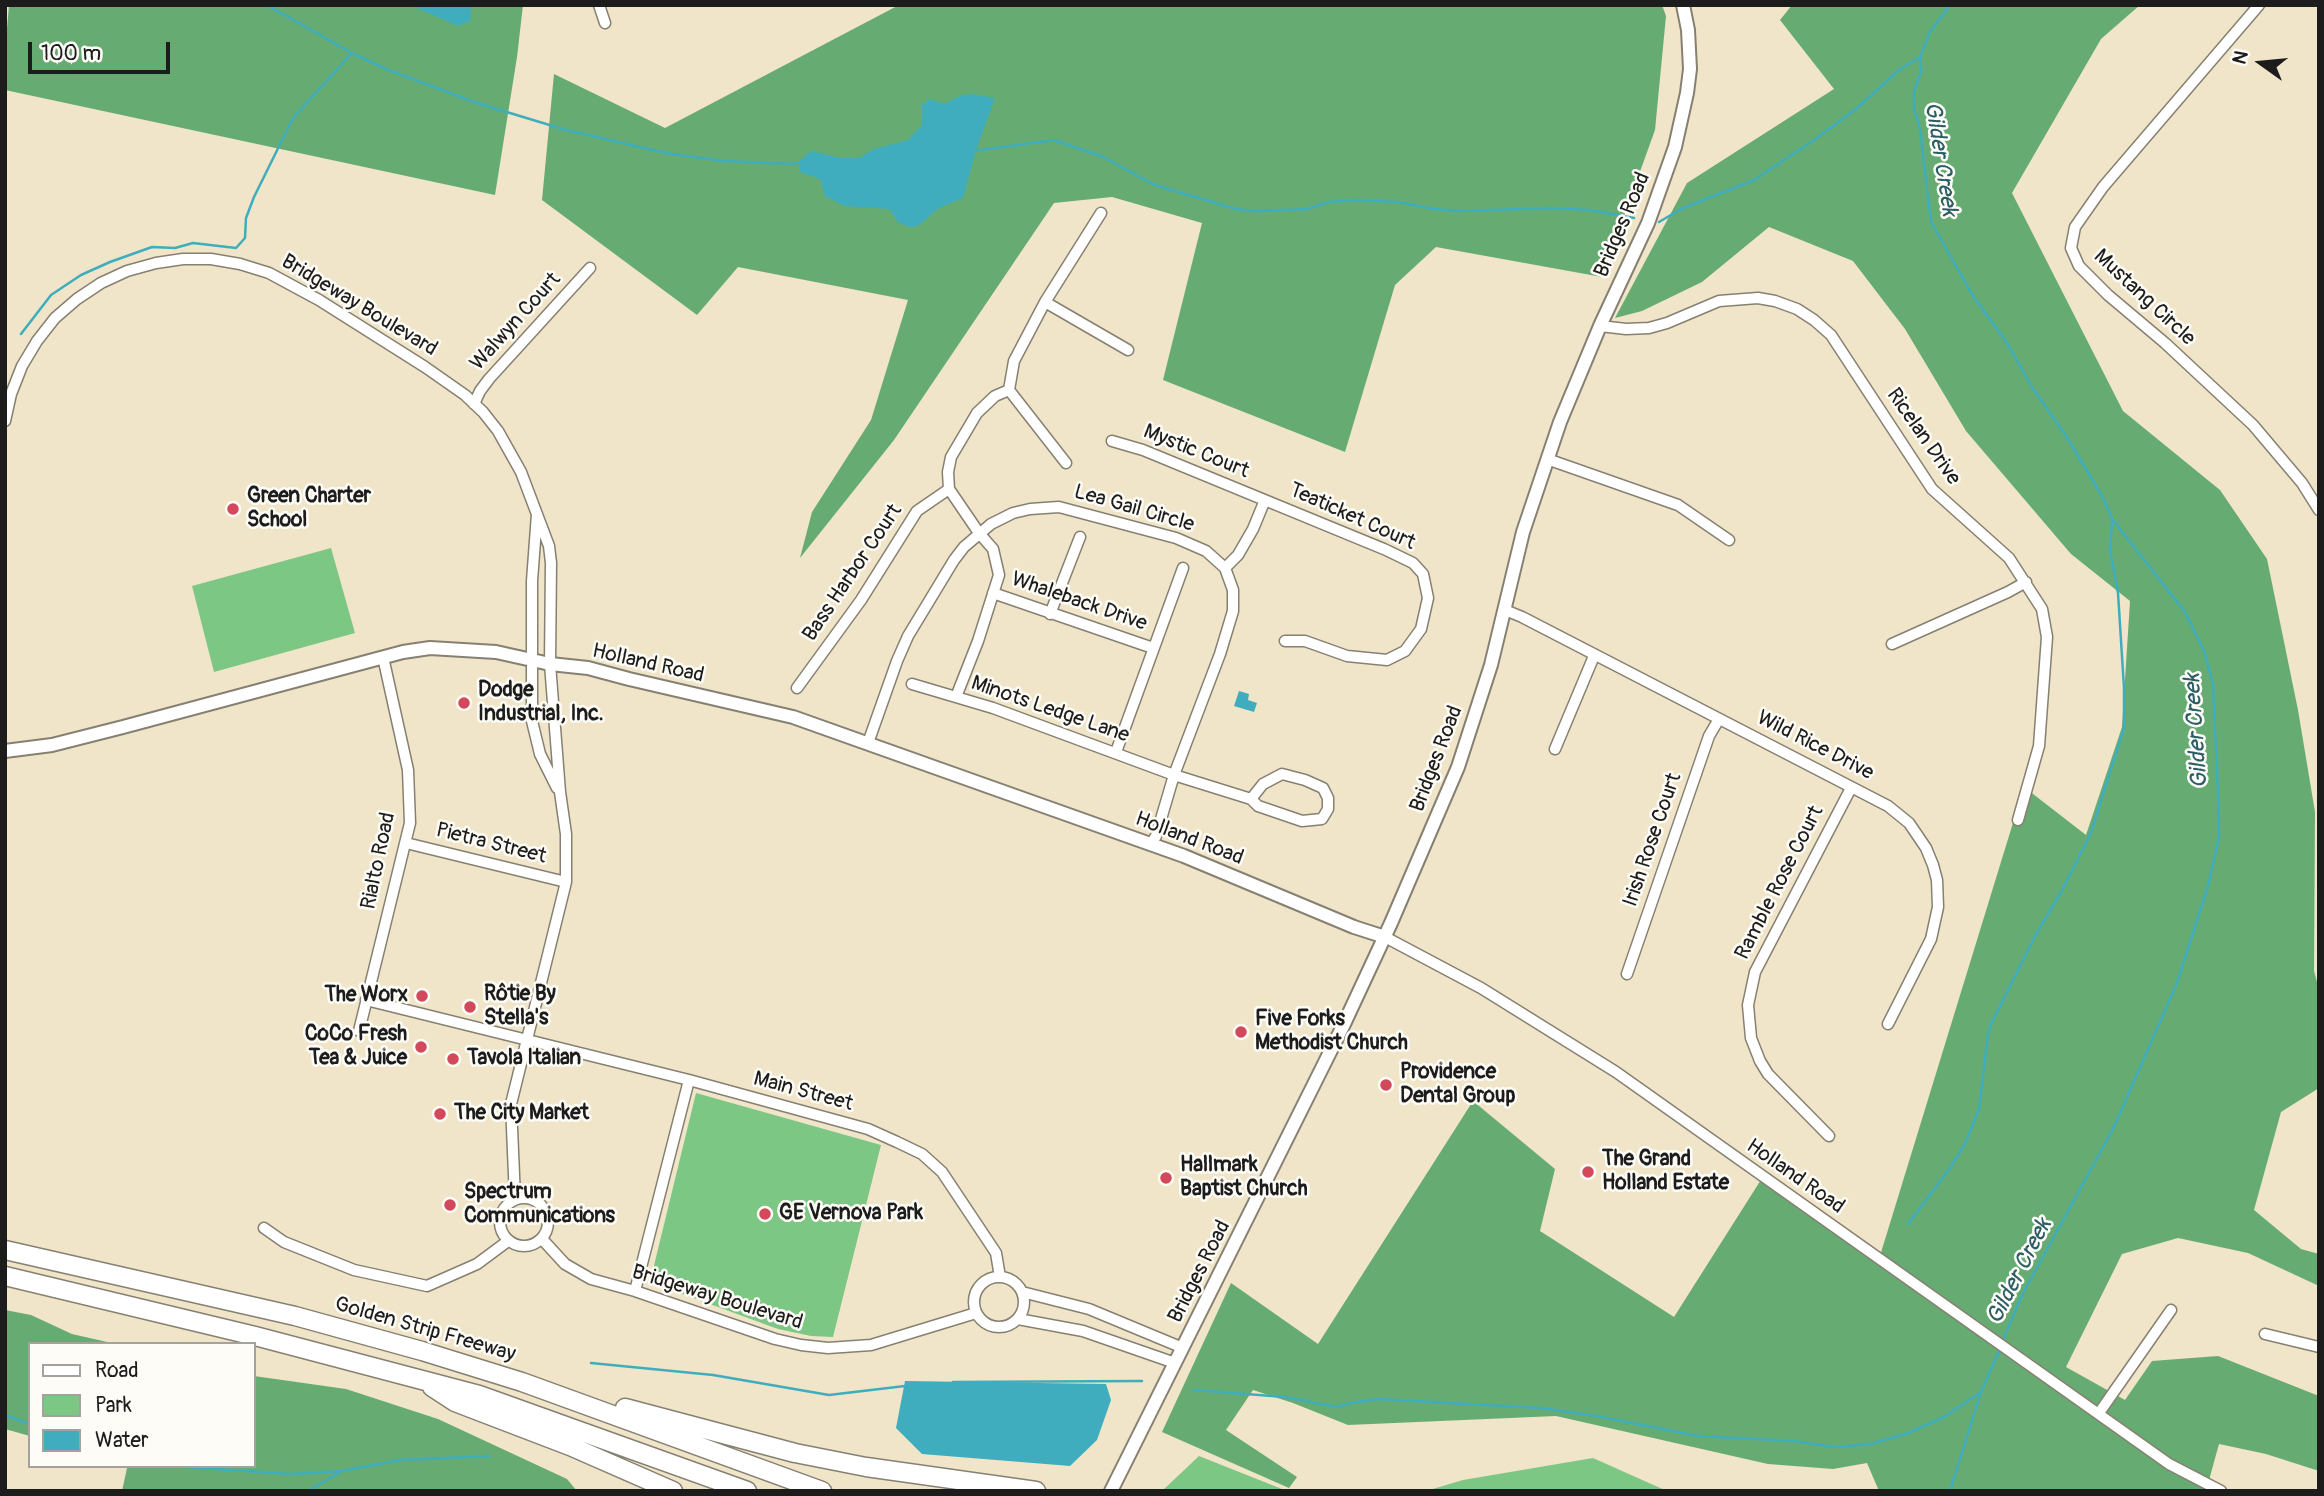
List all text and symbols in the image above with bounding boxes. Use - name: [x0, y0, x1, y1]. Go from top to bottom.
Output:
- scale bar: [32, 28, 173, 72]
- north arrow: [2226, 28, 2296, 98]
- text: 100 m: [41, 40, 101, 67]
- text: N: [2227, 48, 2254, 67]
- water label: Gilder Creek: [1917, 100, 1963, 218]
- street label: Bridges Road: [1590, 169, 1656, 281]
- street label: Mustang Circle: [2088, 244, 2200, 352]
- street label: Bridgeway Boulevard: [277, 250, 441, 362]
- street label: Walwyn Court: [465, 268, 567, 376]
- street label: Ricelan Drive: [1880, 384, 1966, 490]
- street label: Mystic Court: [1140, 419, 1252, 485]
- street label: Teaticket Court: [1285, 478, 1419, 556]
- street label: Lea Gail Circle: [1071, 480, 1197, 538]
- place label: Green Charter School: [247, 484, 371, 534]
- street label: Bass Harbor Court: [798, 500, 908, 646]
- marker: Green Charter School: [225, 501, 241, 517]
- street label: Whaleback Drive: [1008, 567, 1150, 637]
- street label: Holland Road: [590, 639, 706, 689]
- street label: Minots Ledge Lane: [968, 671, 1132, 749]
- water label: Gilder Creek: [2179, 673, 2215, 789]
- place label: Dodge Industrial, Inc.: [478, 678, 603, 728]
- marker: Dodge Industrial, Inc.: [456, 695, 472, 711]
- street label: Bridges Road: [1405, 702, 1469, 816]
- street label: Wild Rice Drive: [1752, 706, 1878, 786]
- street label: Irish Rose Court: [1618, 770, 1688, 910]
- street label: Ramble Rose Court: [1730, 802, 1830, 964]
- street label: Holland Road: [1131, 807, 1247, 871]
- street label: Rialto Road: [356, 810, 402, 912]
- street label: Pietra Street: [433, 818, 549, 870]
- place label: Rôtie By Stella's: [484, 982, 556, 1032]
- place label: The Worx: [324, 983, 408, 1009]
- marker: The Worx: [414, 988, 430, 1004]
- marker: Rôtie By Stella's: [462, 999, 478, 1015]
- place label: Five Forks Methodist Church: [1255, 1007, 1408, 1057]
- place label: CoCo Fresh Tea & Juice: [305, 1022, 407, 1072]
- marker: Five Forks Methodist Church: [1233, 1024, 1249, 1040]
- marker: CoCo Fresh Tea & Juice: [413, 1039, 429, 1055]
- place label: Tavola Italian: [467, 1046, 581, 1072]
- marker: Tavola Italian: [445, 1051, 461, 1067]
- place label: Providence Dental Group: [1400, 1060, 1515, 1110]
- street label: Main Street: [751, 1067, 855, 1117]
- marker: Providence Dental Group: [1378, 1077, 1394, 1093]
- place label: The City Market: [454, 1101, 589, 1127]
- marker: The City Market: [432, 1106, 448, 1122]
- street label: Holland Road: [1741, 1134, 1849, 1220]
- place label: The Grand Holland Estate: [1602, 1147, 1729, 1197]
- place label: Hallmark Baptist Church: [1180, 1153, 1308, 1203]
- marker: The Grand Holland Estate: [1580, 1164, 1596, 1180]
- marker: Hallmark Baptist Church: [1158, 1170, 1174, 1186]
- place label: Spectrum Communications: [464, 1180, 615, 1230]
- marker: Spectrum Communications: [442, 1197, 458, 1213]
- place label: GE Vernova Park: [779, 1201, 923, 1227]
- marker: GE Vernova Park: [757, 1206, 773, 1222]
- water label: Gilder Creek: [1982, 1214, 2058, 1330]
- street label: Bridges Road: [1163, 1217, 1237, 1327]
- street label: Bridgeway Boulevard: [629, 1260, 805, 1336]
- street label: Golden Strip Freeway: [332, 1292, 518, 1368]
- legend: [28, 1342, 256, 1468]
- text: Road: [95, 1357, 139, 1384]
- text: Park: [95, 1392, 132, 1419]
- text: Water: [95, 1427, 148, 1454]

